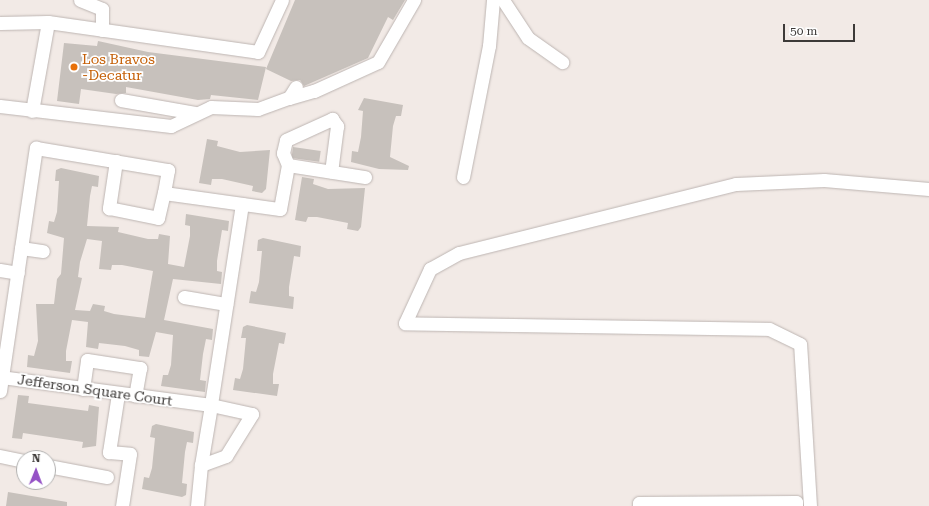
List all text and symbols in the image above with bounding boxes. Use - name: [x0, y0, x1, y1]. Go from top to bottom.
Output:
- scale bar: [785, 16, 857, 42]
- text: 50 m: [790, 24, 817, 38]
- place label: Los Bravos -Decatur: [82, 51, 155, 84]
- marker: Los Bravos -Decatur: [69, 62, 79, 72]
- street label: Jefferson Square Court: [16, 371, 174, 409]
- north arrow: [16, 450, 56, 490]
- text: N: [32, 452, 41, 465]

